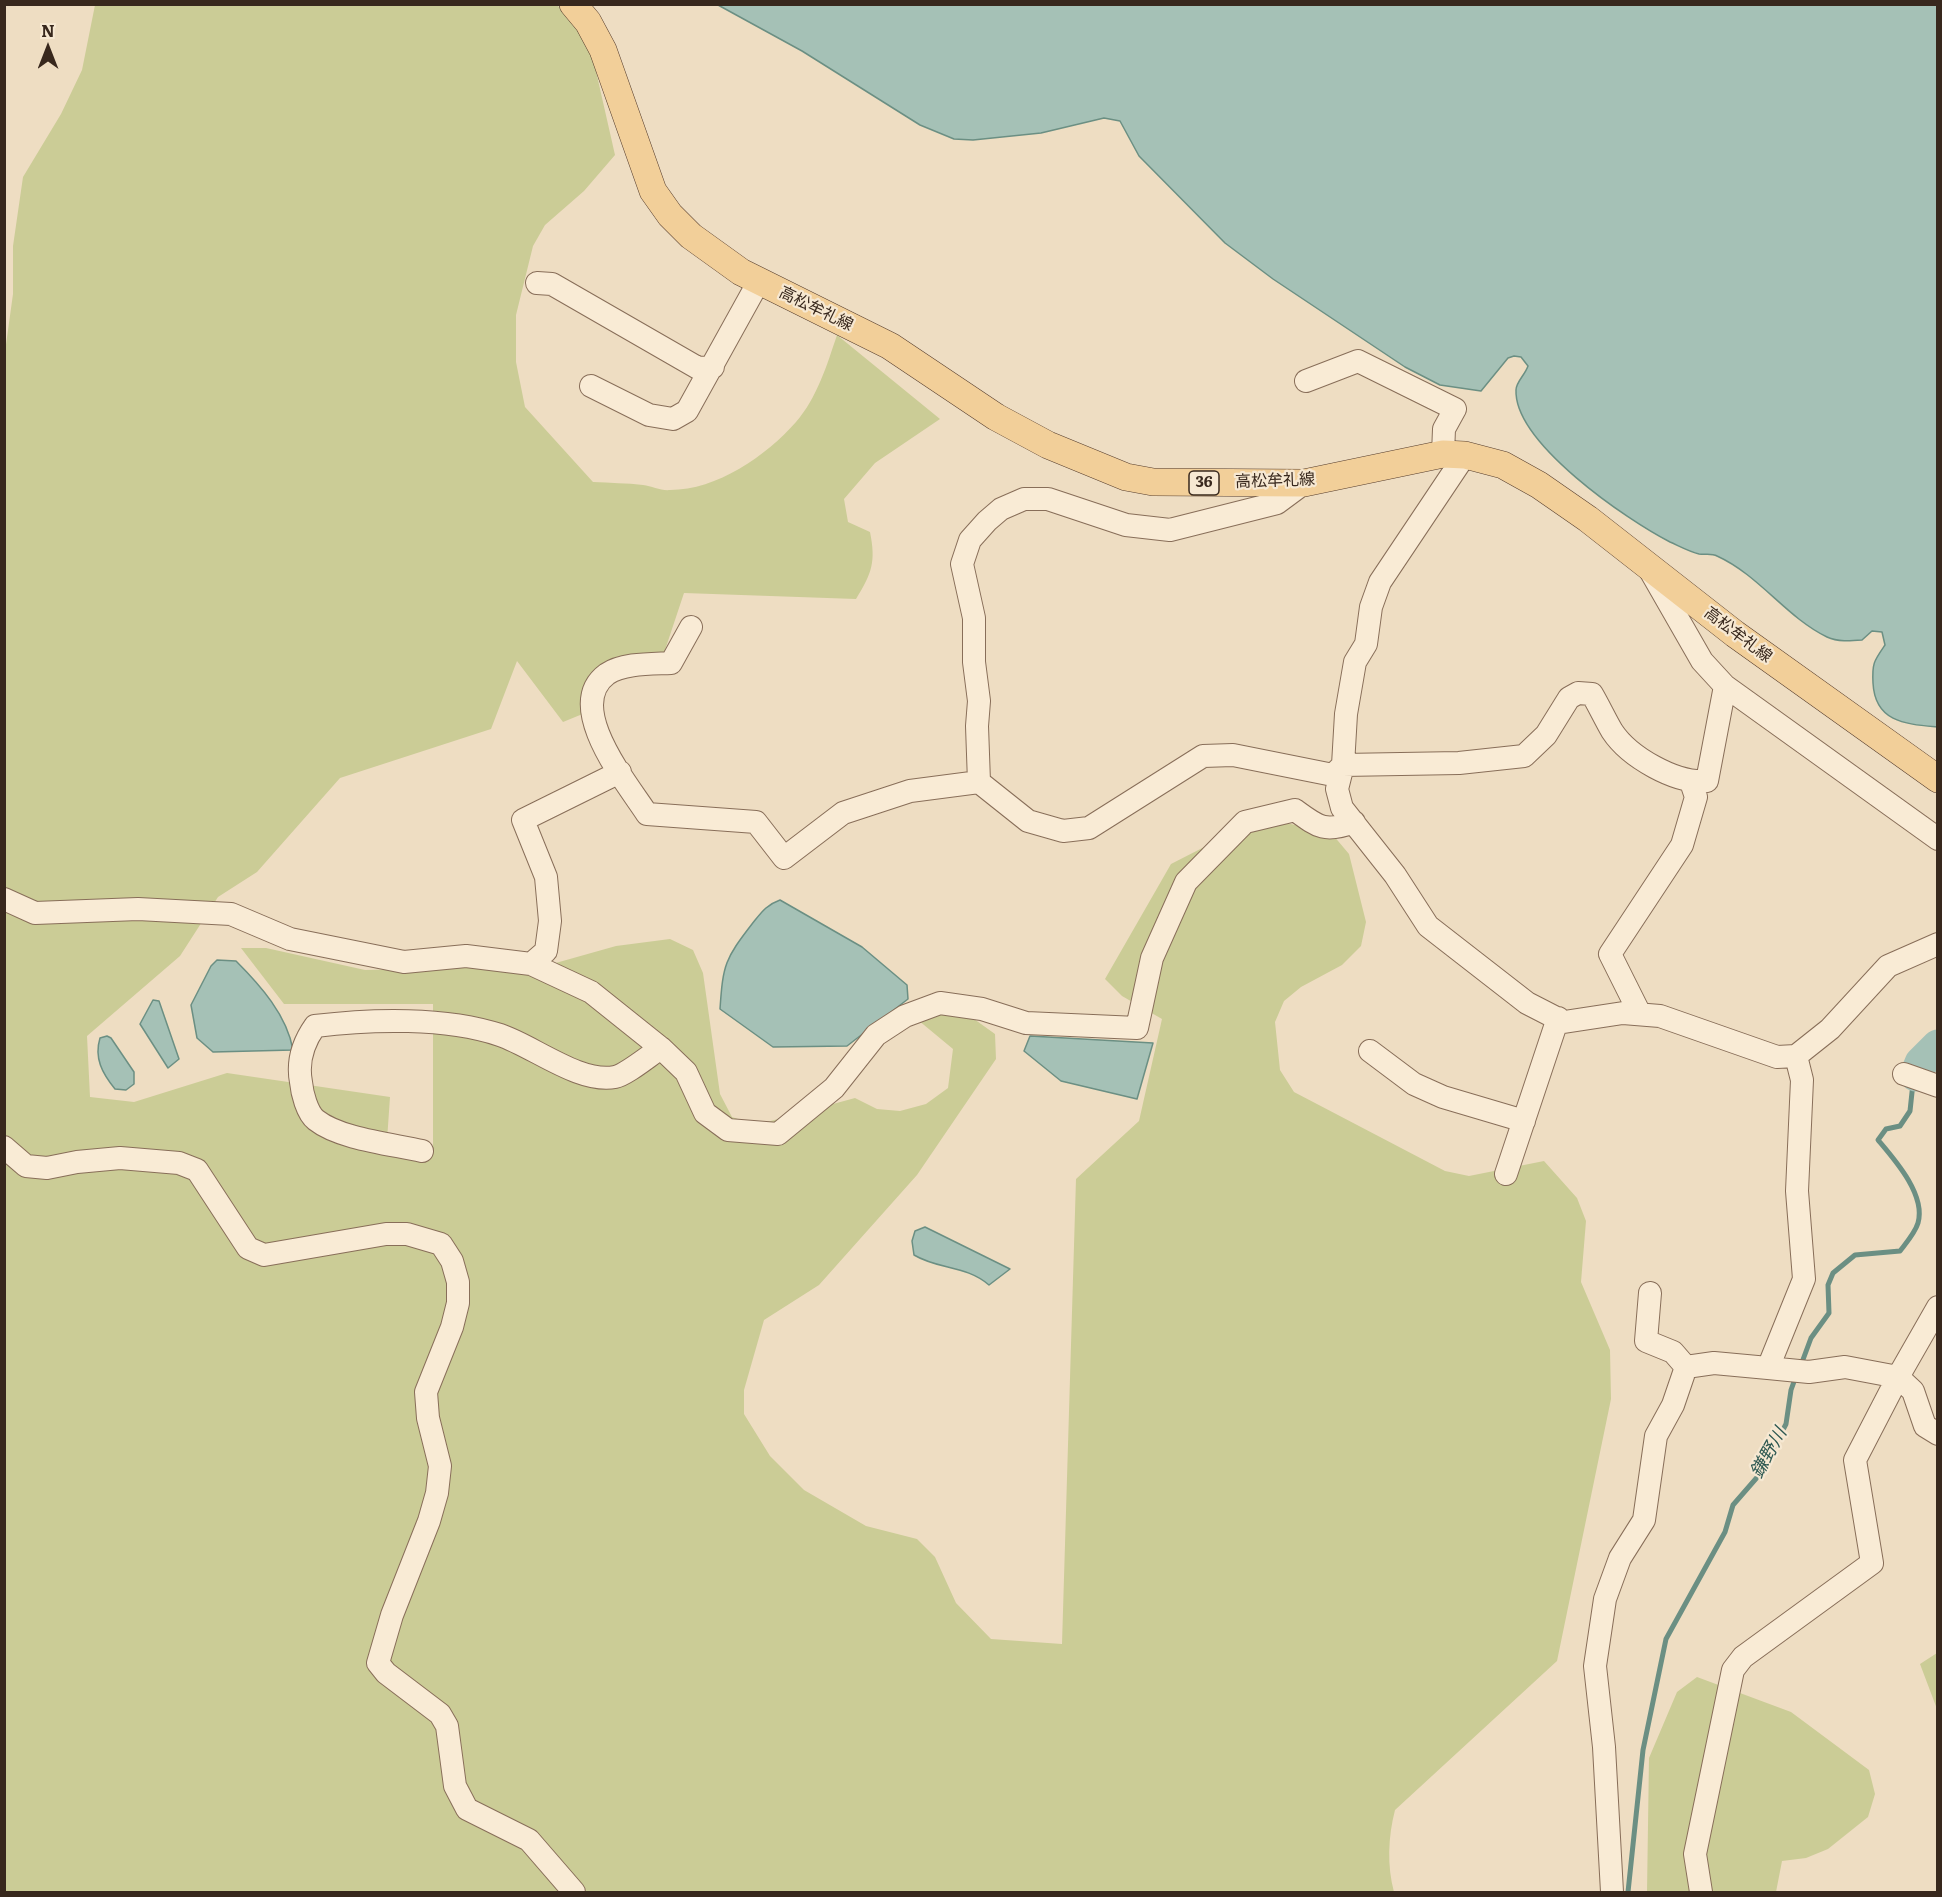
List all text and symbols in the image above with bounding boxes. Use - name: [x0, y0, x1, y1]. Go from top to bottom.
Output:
- north arrow: [18, 18, 78, 78]
- text: N: [41, 18, 55, 42]
- street label: 高松牟礼線: [776, 283, 856, 335]
- street label: 高松牟礼線: [1235, 470, 1315, 492]
- road number: 36: [1189, 471, 1219, 495]
- street label: 高松牟礼線: [1700, 603, 1776, 667]
- water label: 鎌野川: [1746, 1424, 1792, 1482]

